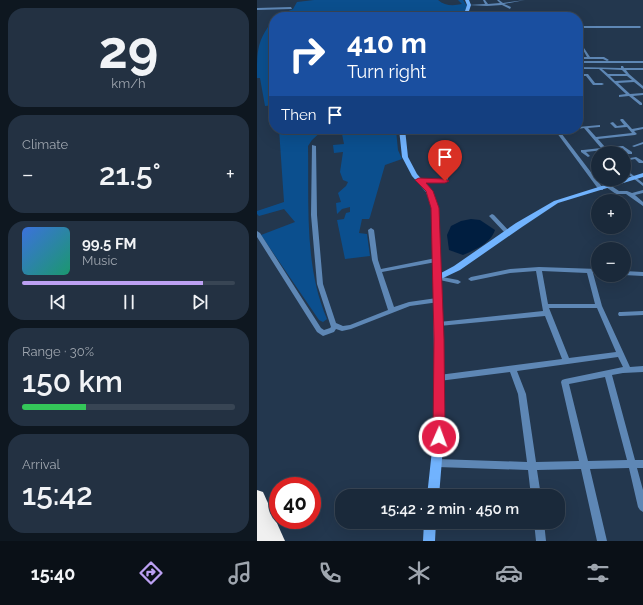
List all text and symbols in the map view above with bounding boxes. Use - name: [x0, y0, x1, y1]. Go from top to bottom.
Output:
- text: 29: [99, 19, 158, 80]
- text: 410 m: [347, 27, 427, 60]
- icon: right: [281, 28, 333, 80]
- text: Turn right: [347, 61, 426, 82]
- text: km/h: [111, 76, 146, 91]
- icon: arrive: [324, 104, 346, 126]
- text: Then: [281, 106, 316, 124]
- text: Climate: [22, 137, 68, 152]
- pin: [428, 140, 462, 181]
- icon: arrive: [434, 146, 456, 168]
- map controls: [591, 146, 631, 282]
- button: search: [591, 146, 631, 186]
- text: 21.5°: [99, 157, 161, 192]
- text: −: [22, 161, 34, 187]
- text: +: [226, 161, 235, 187]
- button: +: [591, 194, 631, 234]
- text: 99.5 FM: [82, 235, 137, 253]
- button: −: [591, 242, 631, 282]
- text: Music: [82, 253, 117, 268]
- icon: previous: [47, 291, 69, 313]
- icon: pause: [118, 291, 140, 313]
- icon: next: [189, 291, 211, 313]
- text: Range · 30%: [22, 344, 94, 359]
- text: 150 km: [22, 364, 123, 399]
- position arrow: [418, 416, 460, 458]
- text: Arrival: [22, 457, 60, 472]
- text: 15:42: [22, 477, 93, 512]
- speed limit sign: 40: [269, 477, 321, 529]
- text: 15:42 · 2 min · 450 m: [381, 500, 519, 518]
- icon: directions: [137, 559, 165, 587]
- icon: music: [226, 559, 254, 587]
- icon: phone: [316, 559, 344, 587]
- icon: climate: [405, 559, 433, 587]
- icon: car: [495, 559, 523, 587]
- icon: filters: [584, 559, 612, 587]
- text: 15:40: [31, 563, 75, 584]

